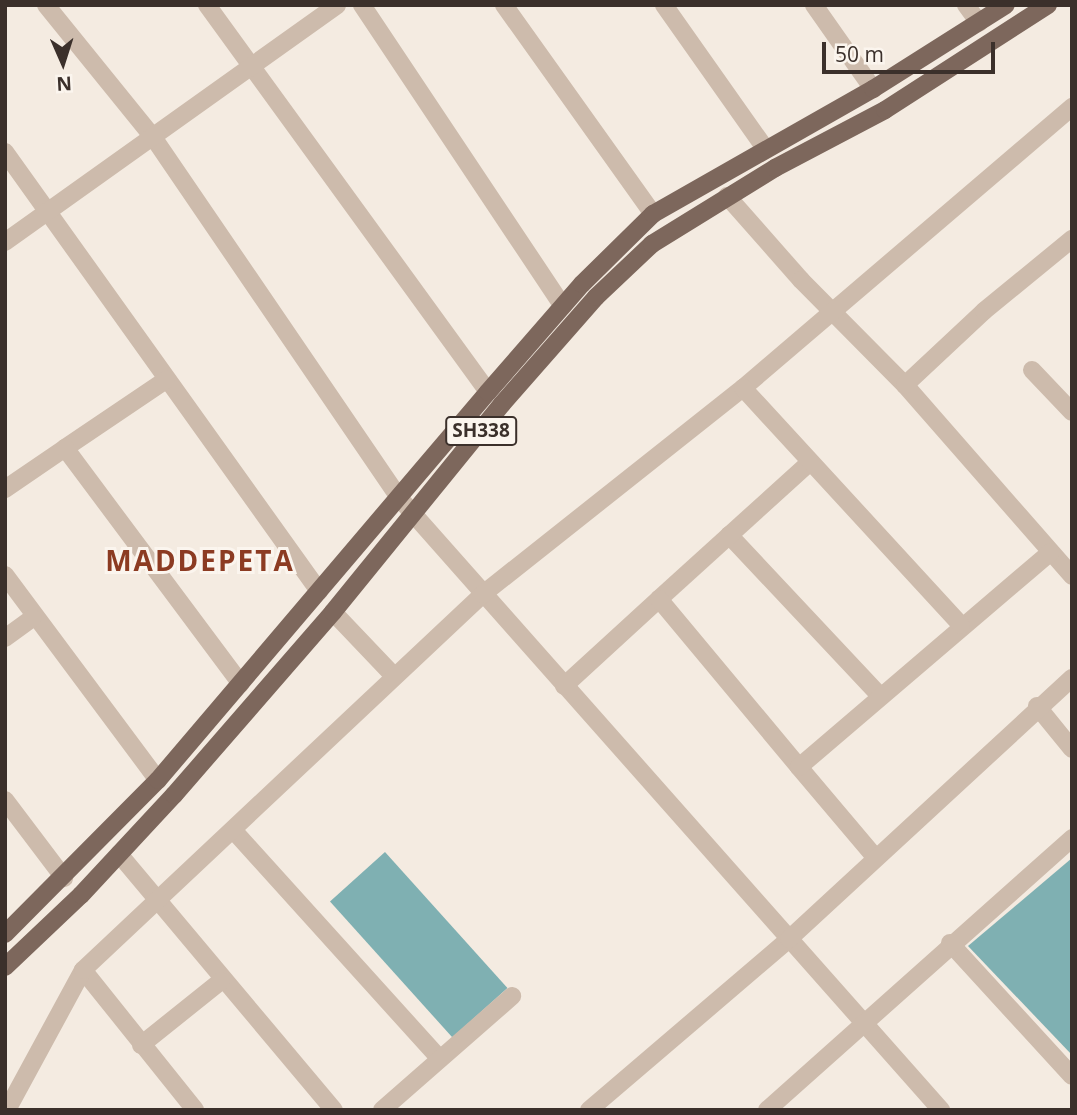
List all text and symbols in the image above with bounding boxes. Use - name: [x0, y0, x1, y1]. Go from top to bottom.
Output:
- north arrow: [28, 28, 98, 98]
- scale bar: [825, 28, 998, 72]
- text: 50 m: [835, 40, 884, 68]
- text: N: [56, 71, 73, 97]
- road number: SH338: [444, 416, 518, 446]
- district label: MADDEPETA: [106, 543, 294, 577]

